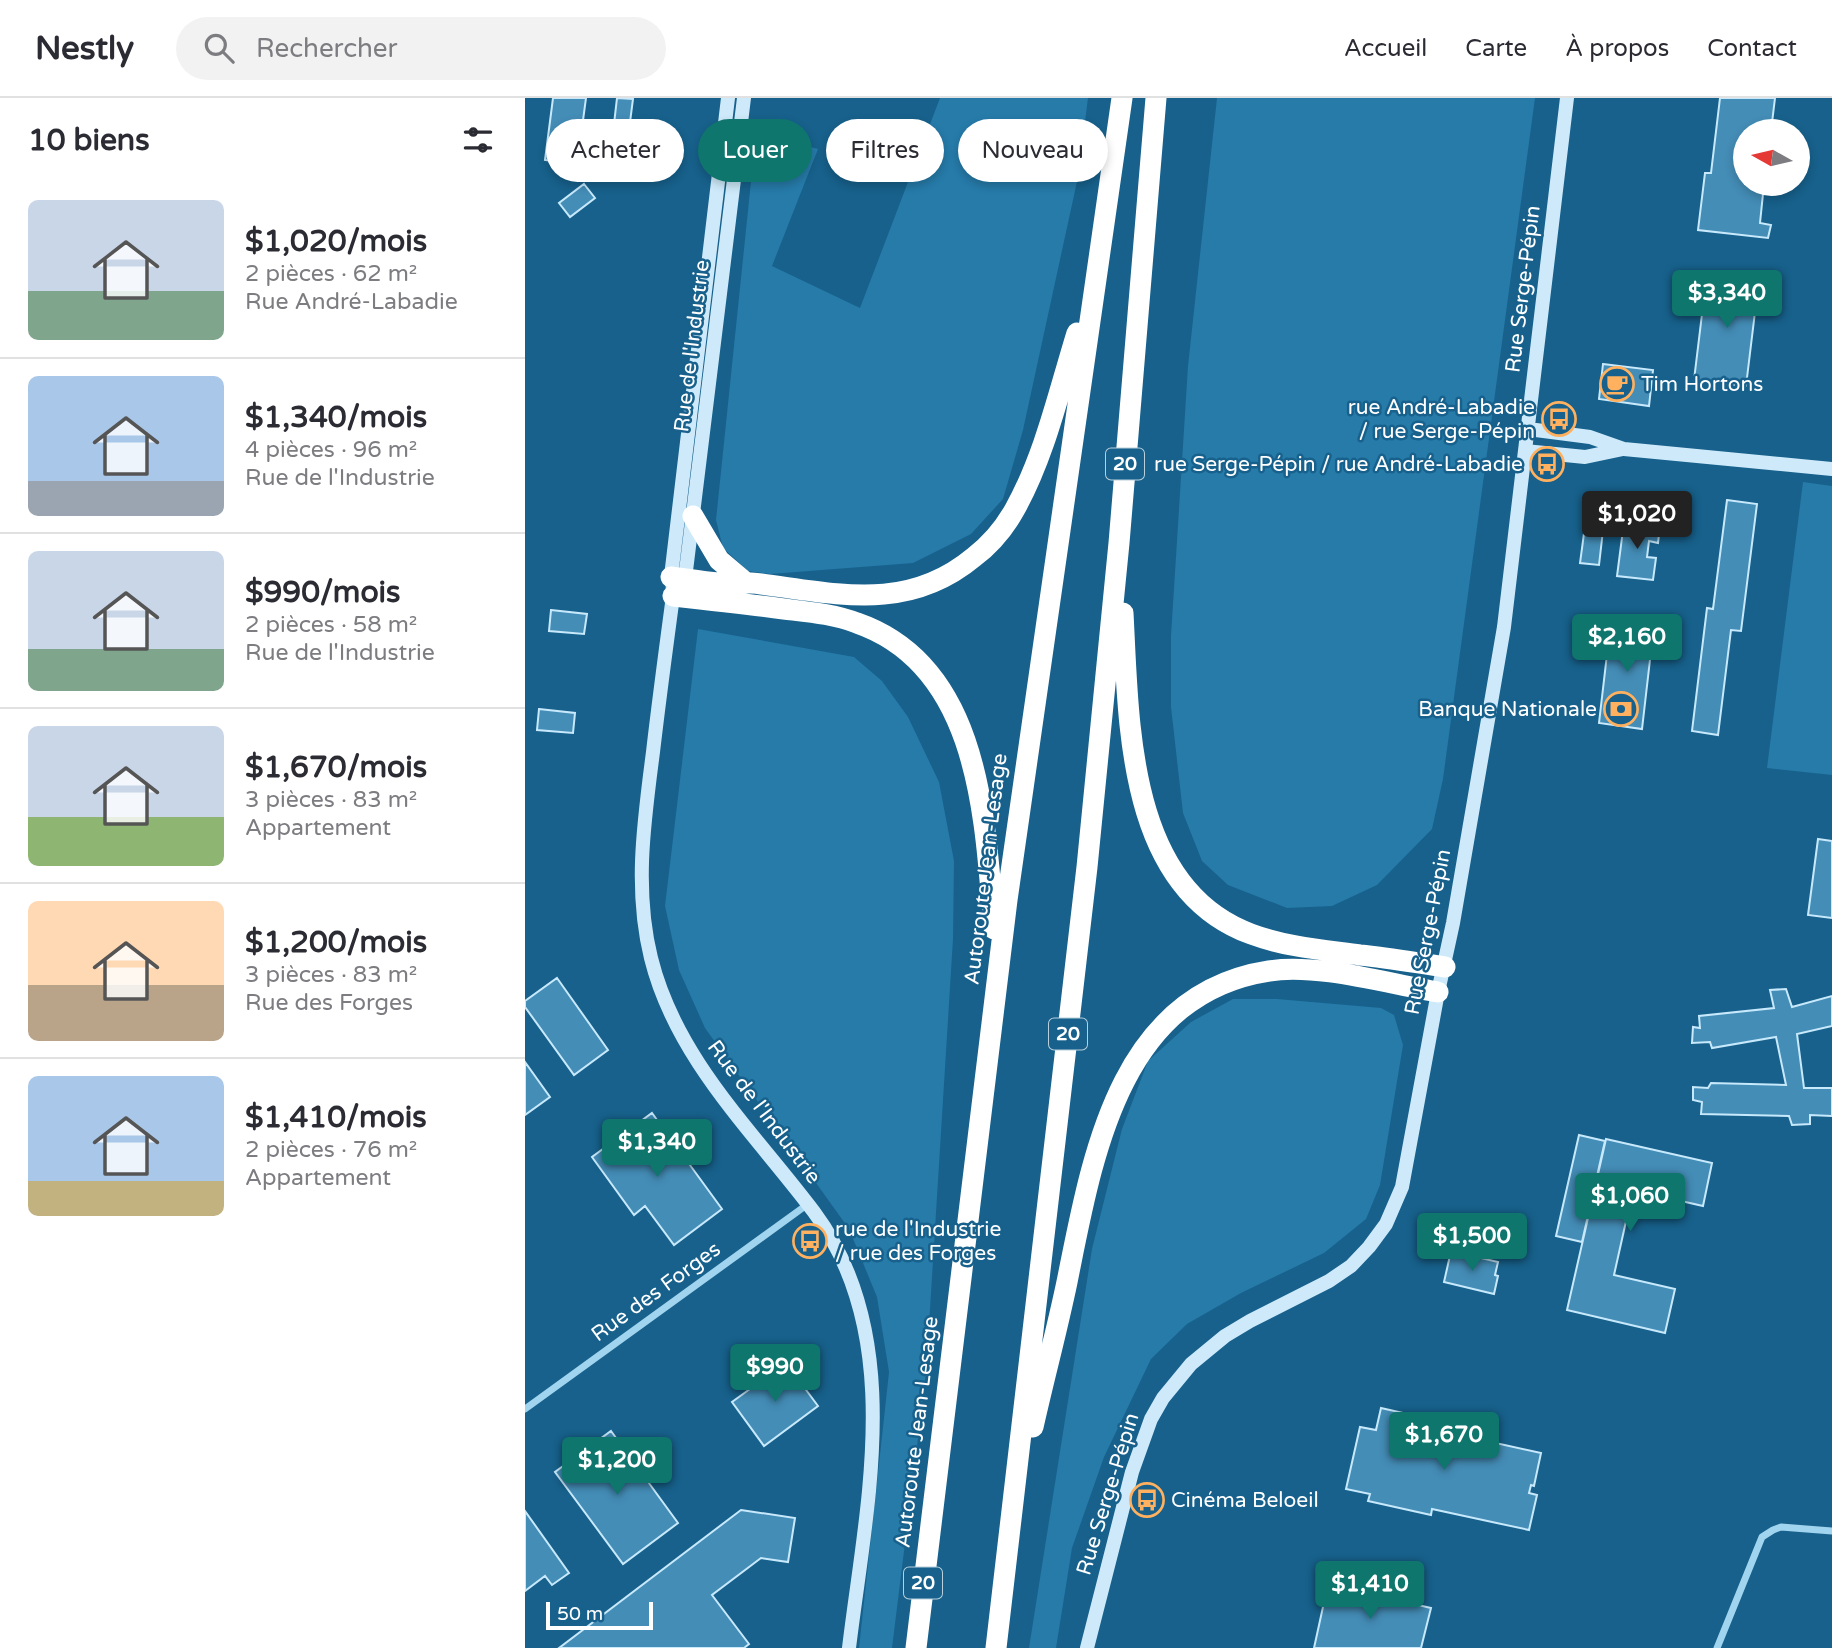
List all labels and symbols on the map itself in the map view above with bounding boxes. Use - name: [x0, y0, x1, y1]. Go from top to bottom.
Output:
- north arrow: [1733, 119, 1809, 196]
- street label: Rue Serge-Pépin: [1500, 204, 1546, 374]
- street label: Rue de l'Industrie: [669, 258, 715, 434]
- pin: $3,340: [1670, 271, 1784, 330]
- cafe icon: Tim Hortons: [1598, 365, 1636, 403]
- place label: Tim Hortons: [1641, 372, 1763, 397]
- place label: rue André-Labadie / rue Serge-Pépin: [1348, 395, 1535, 444]
- bus stop icon: rue André-Labadie / rue Serge-Pépin: [1540, 400, 1578, 438]
- bus stop icon: rue Serge-Pépin / rue André-Labadie: [1528, 445, 1566, 483]
- road number: 20: [1106, 448, 1144, 480]
- place label: rue Serge-Pépin / rue André-Labadie: [1154, 452, 1523, 477]
- pin: $1,020: [1580, 491, 1694, 551]
- pin: $2,160: [1570, 614, 1684, 674]
- bank icon: Banque Nationale: [1602, 690, 1640, 728]
- place label: Banque Nationale: [1418, 697, 1597, 722]
- street label: Autoroute Jean-Lesage: [959, 752, 1013, 986]
- street label: Rue Serge-Pépin: [1400, 847, 1456, 1017]
- road number: 20: [1049, 1018, 1087, 1050]
- street label: Rue de l'Industrie: [702, 1035, 826, 1189]
- pin: $1,340: [600, 1119, 714, 1179]
- pin: $1,060: [1573, 1174, 1687, 1233]
- pin: $1,500: [1415, 1214, 1529, 1273]
- place label: rue de l'Industrie / rue des Forges: [835, 1217, 1002, 1266]
- bus stop icon: rue de l'Industrie / rue des Forges: [791, 1222, 829, 1260]
- street label: Rue des Forges: [587, 1237, 725, 1347]
- street label: Autoroute Jean-Lesage: [890, 1315, 944, 1549]
- pin: $990: [734, 1344, 816, 1404]
- street label: Rue Serge-Pépin: [1071, 1410, 1145, 1578]
- pin: $1,670: [1387, 1412, 1501, 1472]
- pin: $1,200: [560, 1438, 674, 1497]
- bus stop icon: Cinéma Beloeil: [1128, 1481, 1166, 1519]
- place label: Cinéma Beloeil: [1171, 1488, 1319, 1513]
- pin: $1,410: [1313, 1562, 1427, 1621]
- road number: 20: [904, 1568, 942, 1598]
- scale bar: [546, 1599, 653, 1631]

